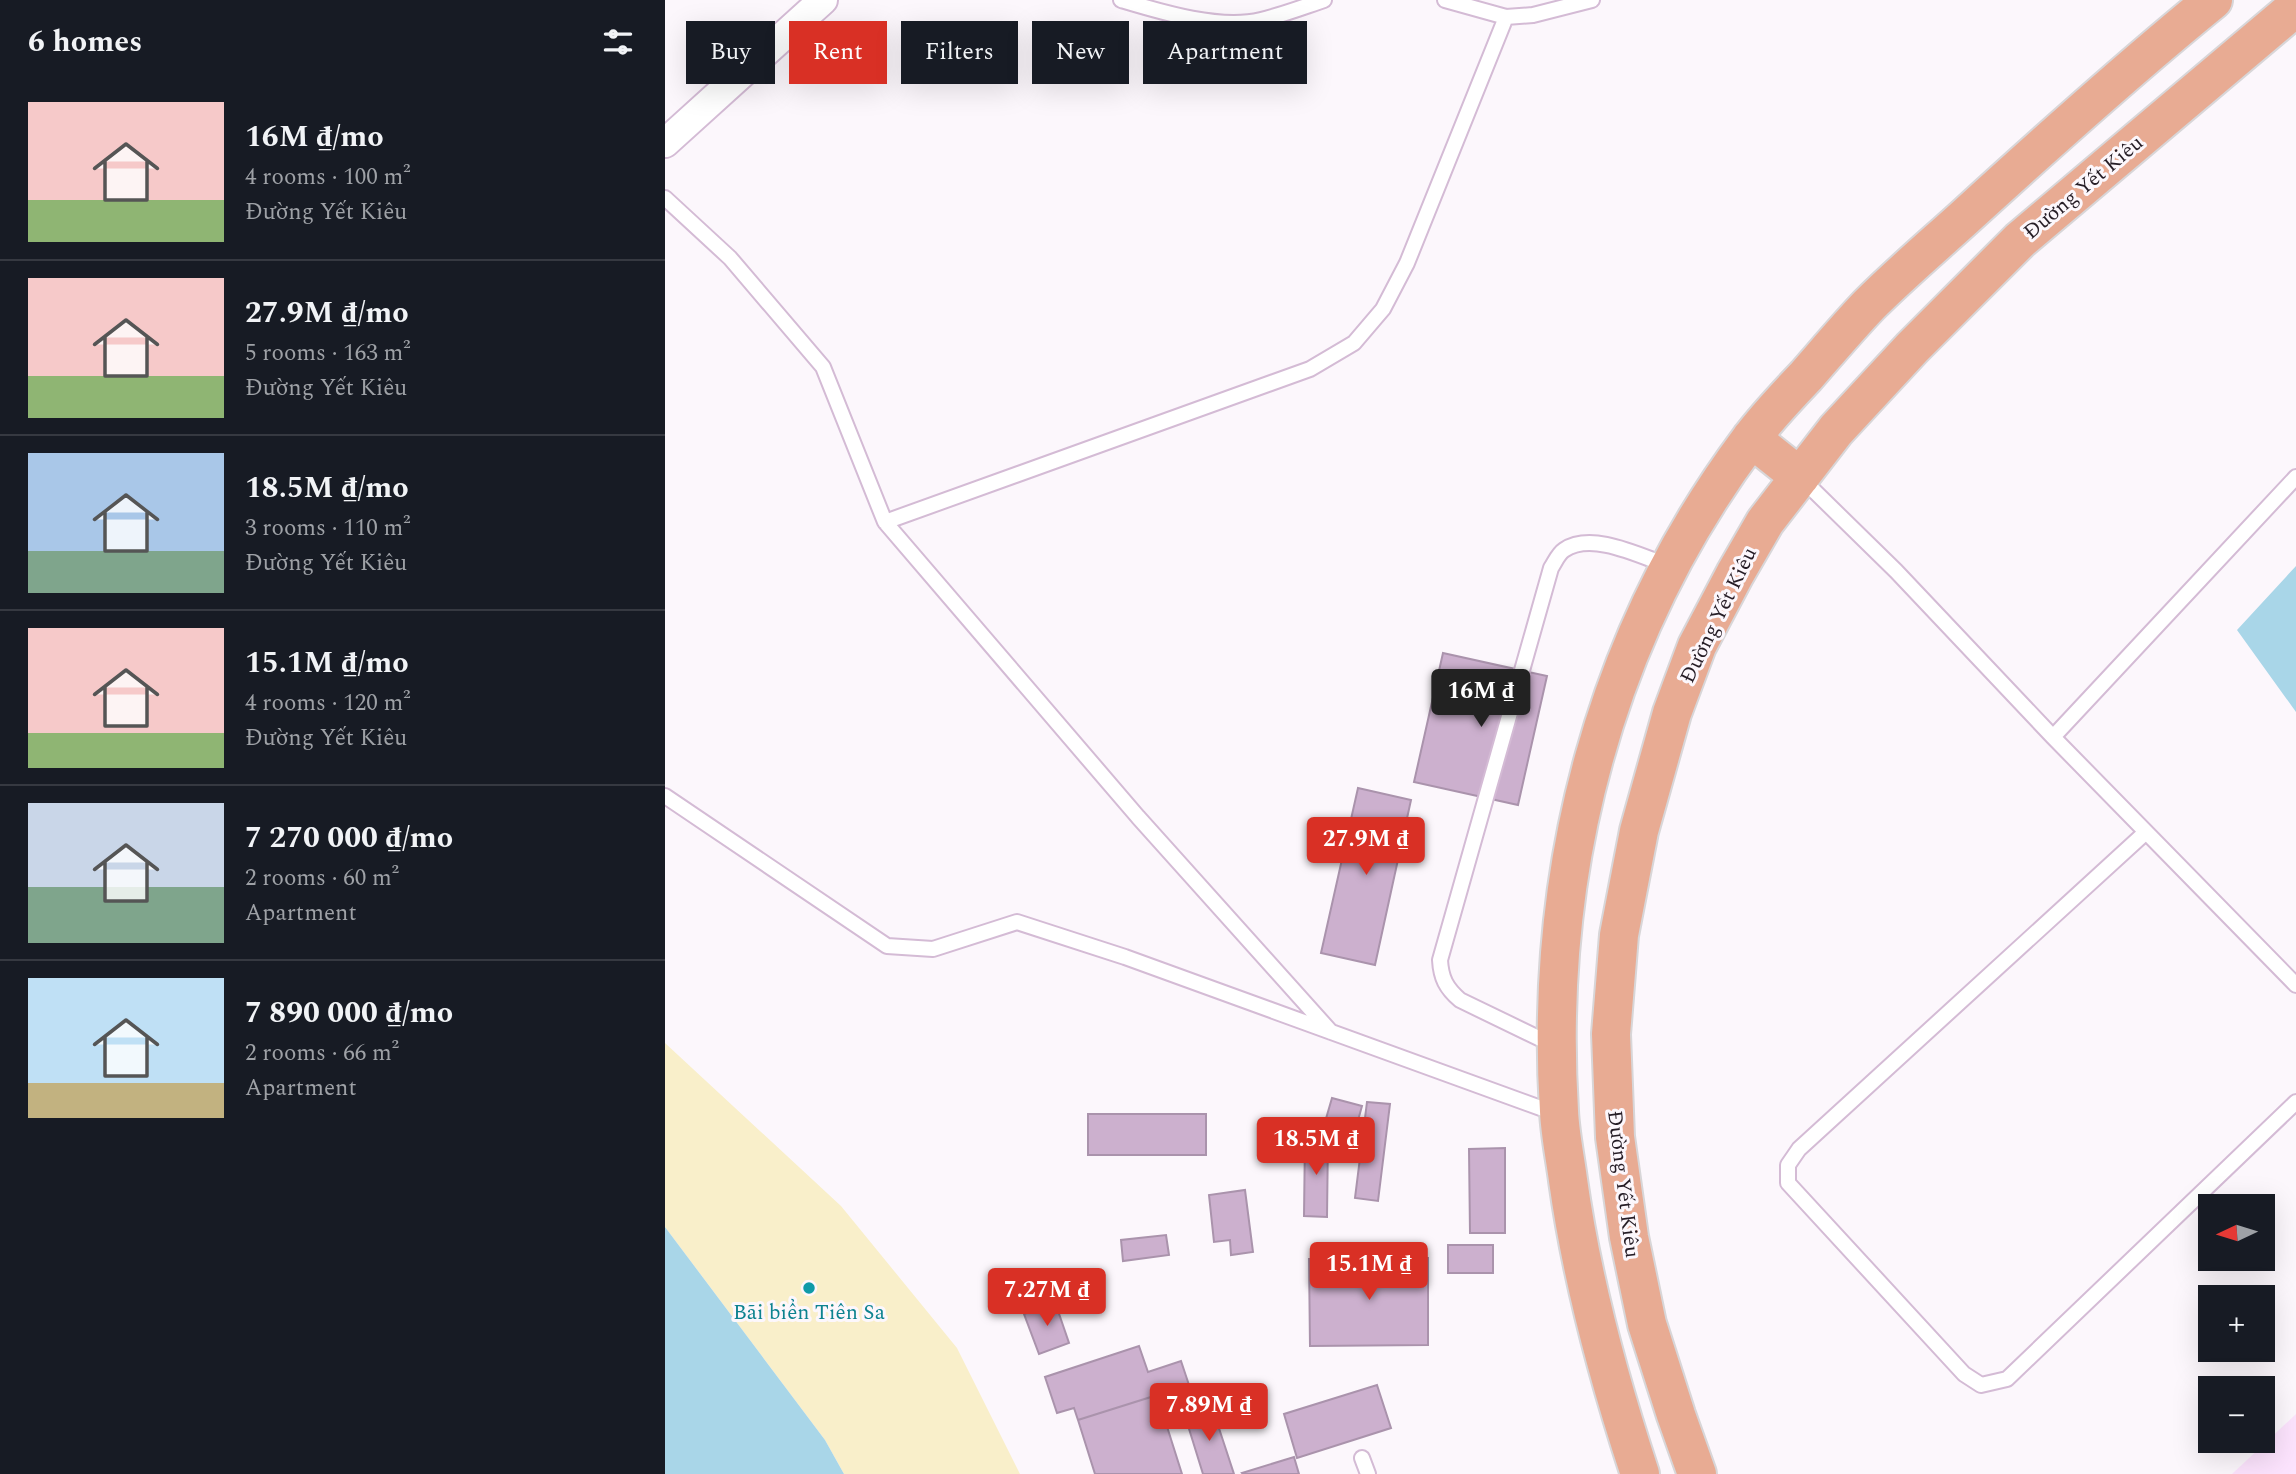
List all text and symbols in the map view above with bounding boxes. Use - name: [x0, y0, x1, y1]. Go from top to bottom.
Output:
- text: 6 homes: [28, 19, 142, 65]
- chip: Buy: [686, 21, 775, 84]
- chip: Rent: [789, 21, 887, 84]
- chip: Filters: [901, 21, 1018, 84]
- chip: New: [1032, 21, 1129, 84]
- chip: Apartment: [1143, 21, 1307, 84]
- icon: filters: [599, 23, 637, 61]
- text: 16M ₫/mo: [245, 114, 384, 160]
- street label: Đường Yết Kiêu: [2017, 128, 2151, 248]
- icon: home: [84, 130, 168, 214]
- text: 4 rooms · 100 m²: [245, 160, 411, 195]
- text: Đường Yết Kiêu: [245, 195, 407, 230]
- text: 27.9M ₫/mo: [245, 290, 409, 336]
- icon: home: [84, 306, 168, 390]
- text: 5 rooms · 163 m²: [245, 336, 411, 371]
- text: Đường Yết Kiêu: [245, 371, 407, 406]
- text: 18.5M ₫/mo: [245, 465, 409, 511]
- icon: home: [84, 481, 168, 565]
- text: 3 rooms · 110 m²: [245, 511, 411, 546]
- street label: Đường Yết Kiêu: [1672, 542, 1766, 689]
- text: Đường Yết Kiêu: [245, 546, 407, 581]
- text: 15.1M ₫/mo: [245, 640, 409, 686]
- icon: home: [84, 656, 168, 740]
- pin: 16M ₫: [1432, 670, 1530, 729]
- text: 16M ₫: [1447, 674, 1515, 709]
- text: 4 rooms · 120 m²: [245, 686, 411, 721]
- text: Đường Yết Kiêu: [245, 721, 407, 756]
- text: 7 270 000 ₫/mo: [245, 815, 453, 861]
- pin: 27.9M ₫: [1301, 818, 1431, 877]
- text: 27.9M ₫: [1323, 822, 1409, 857]
- icon: home: [84, 831, 168, 915]
- text: 2 rooms · 60 m²: [245, 861, 399, 896]
- text: Apartment: [245, 896, 357, 931]
- text: 7 890 000 ₫/mo: [245, 990, 453, 1036]
- icon: home: [84, 1006, 168, 1090]
- text: 2 rooms · 66 m²: [245, 1036, 399, 1071]
- text: Apartment: [245, 1071, 357, 1106]
- street label: Đường Yết Kiêu: [1598, 1109, 1648, 1260]
- pin: 18.5M ₫: [1251, 1118, 1381, 1177]
- text: 18.5M ₫: [1273, 1122, 1359, 1157]
- north arrow: [2198, 1194, 2275, 1270]
- map controls: [2198, 1194, 2275, 1453]
- pin: 15.1M ₫: [1304, 1242, 1434, 1302]
- text: 15.1M ₫: [1326, 1247, 1412, 1282]
- pin: 7.27M ₫: [982, 1268, 1112, 1328]
- text: 7.27M ₫: [1004, 1273, 1090, 1308]
- marker: Bãi biển Tiên Sa: [801, 1280, 817, 1296]
- button: +: [2198, 1285, 2275, 1362]
- place label: Bãi biển Tiên Sa: [733, 1297, 886, 1329]
- button: −: [2198, 1376, 2275, 1453]
- pin: 7.89M ₫: [1144, 1384, 1274, 1443]
- text: 7.89M ₫: [1166, 1388, 1252, 1423]

